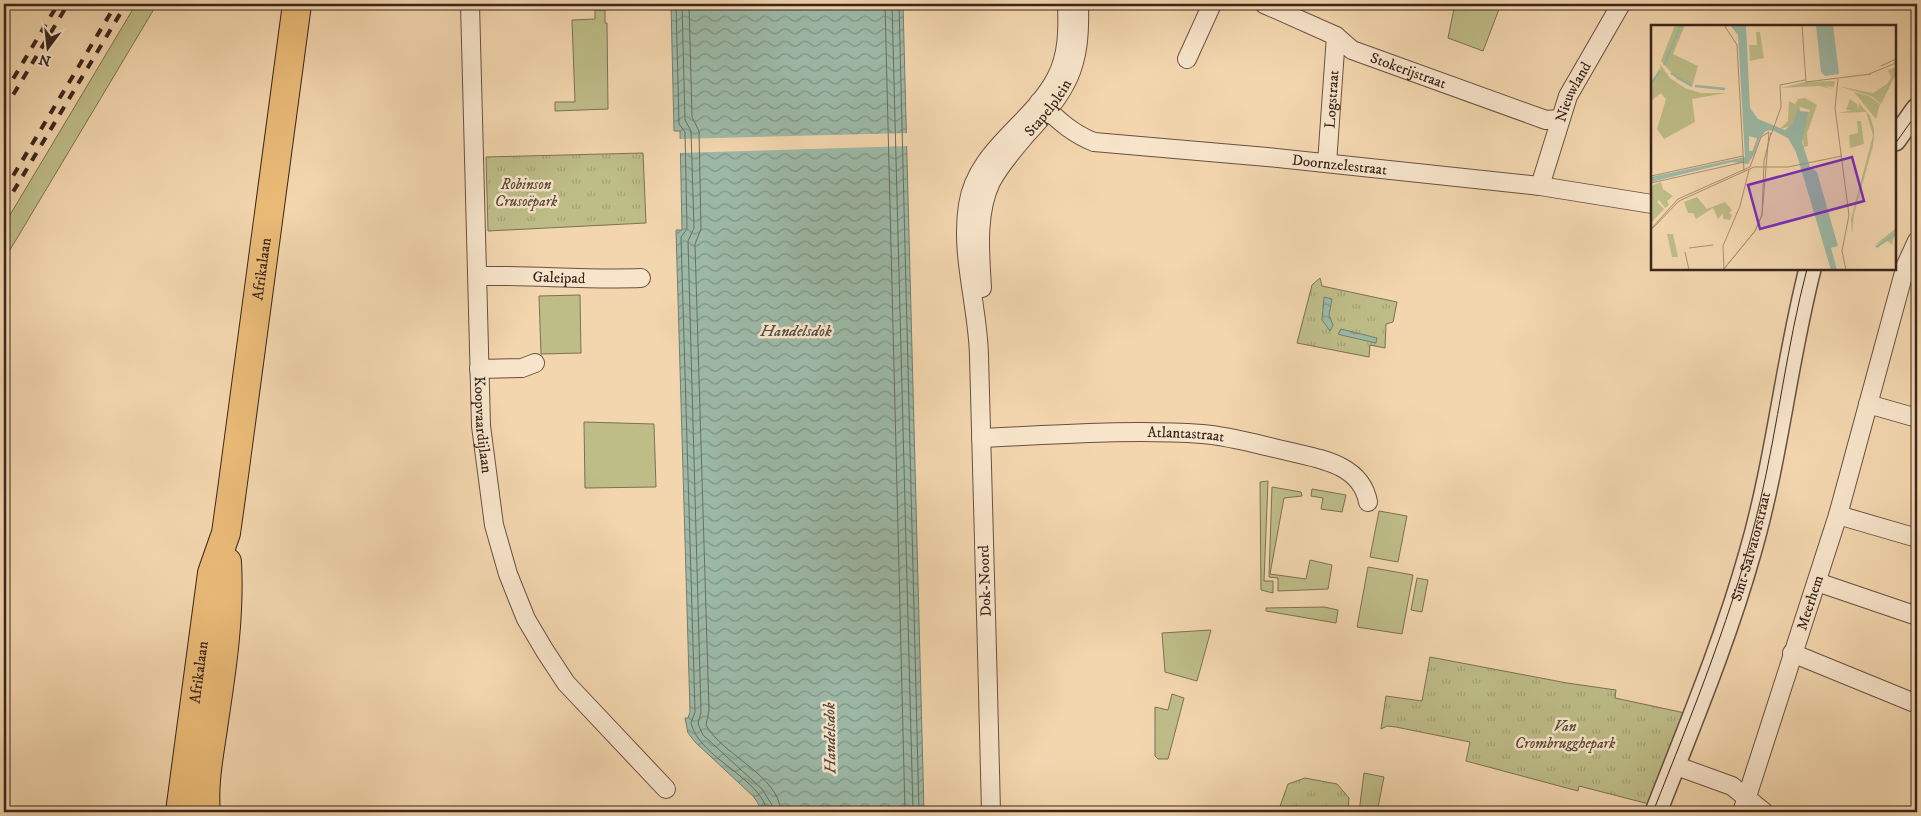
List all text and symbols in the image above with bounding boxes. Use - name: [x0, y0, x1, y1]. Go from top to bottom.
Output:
- north arrow: [22, 22, 72, 72]
- inset map: [1651, 25, 1896, 270]
- street label: Stokerijstraat: [1368, 48, 1449, 93]
- text: N: [37, 49, 53, 70]
- street label: Nieuwland: [1551, 58, 1596, 124]
- street label: Logstraat: [1320, 69, 1343, 129]
- street label: Stapelplein: [1020, 76, 1076, 140]
- street label: Doornzelestraat: [1291, 150, 1388, 179]
- park label: Robinson Crusoëpark: [495, 175, 558, 211]
- street label: Afrikalaan: [248, 236, 275, 301]
- street label: Galeipad: [532, 267, 586, 288]
- water label: Handelsdok: [759, 321, 832, 341]
- street label: Koopvaardijlaan: [470, 376, 497, 475]
- street label: Atlantastraat: [1147, 423, 1226, 446]
- street label: Sint-Salvatorstraat: [1726, 490, 1775, 604]
- street label: Dok-Noord: [974, 544, 996, 617]
- street label: Meerhem: [1792, 573, 1827, 633]
- street label: Afrikalaan: [185, 640, 212, 705]
- water label: Handelsdok: [819, 702, 841, 775]
- park label: Van Crombrugghepark: [1515, 717, 1616, 753]

